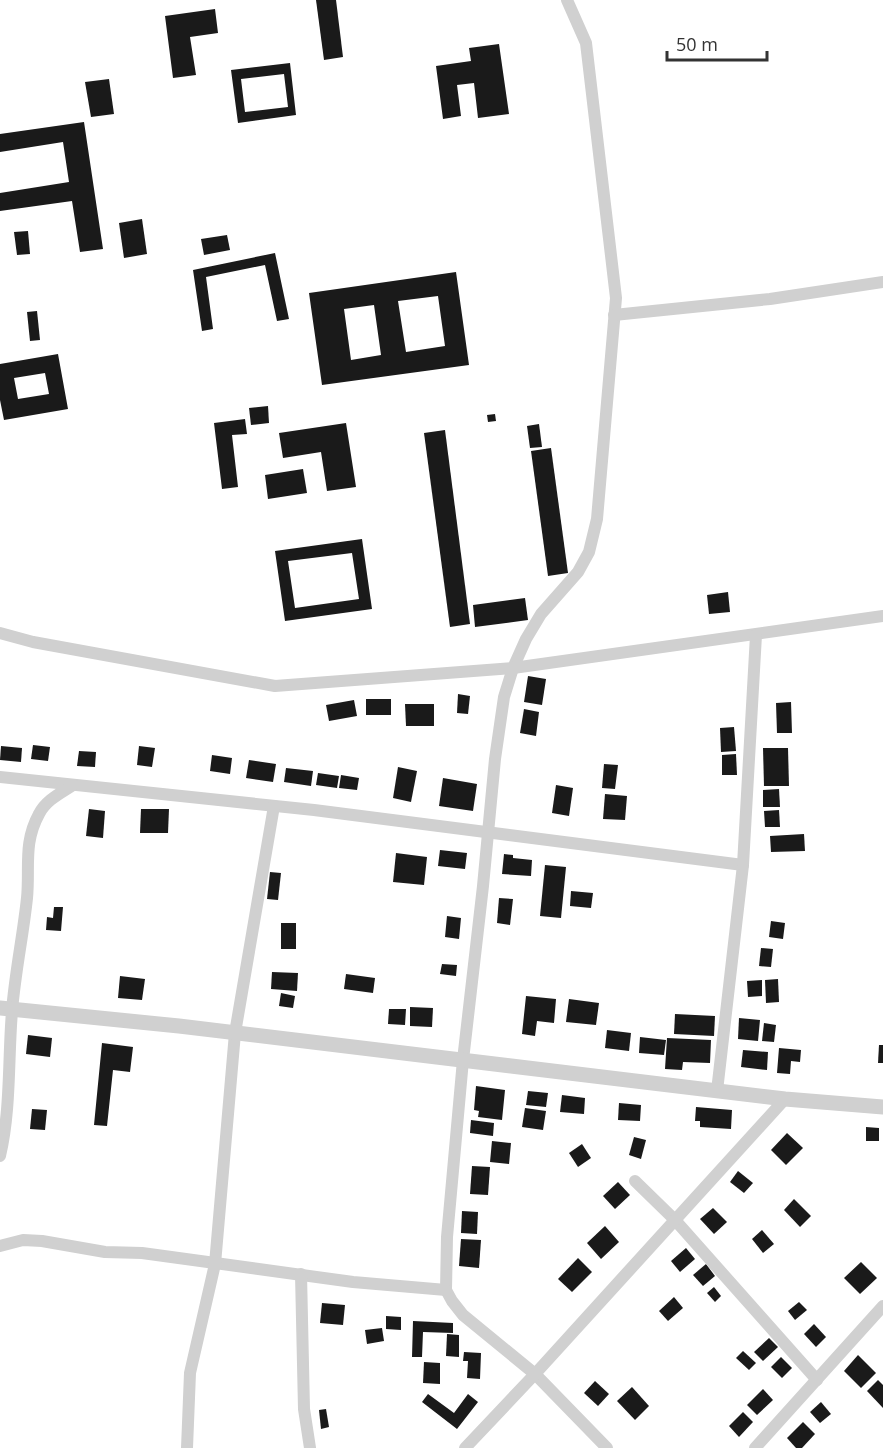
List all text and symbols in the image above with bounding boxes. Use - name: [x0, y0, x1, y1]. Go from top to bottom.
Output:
- scale bar: [667, 24, 768, 62]
- text: 50 m: [676, 32, 718, 56]

